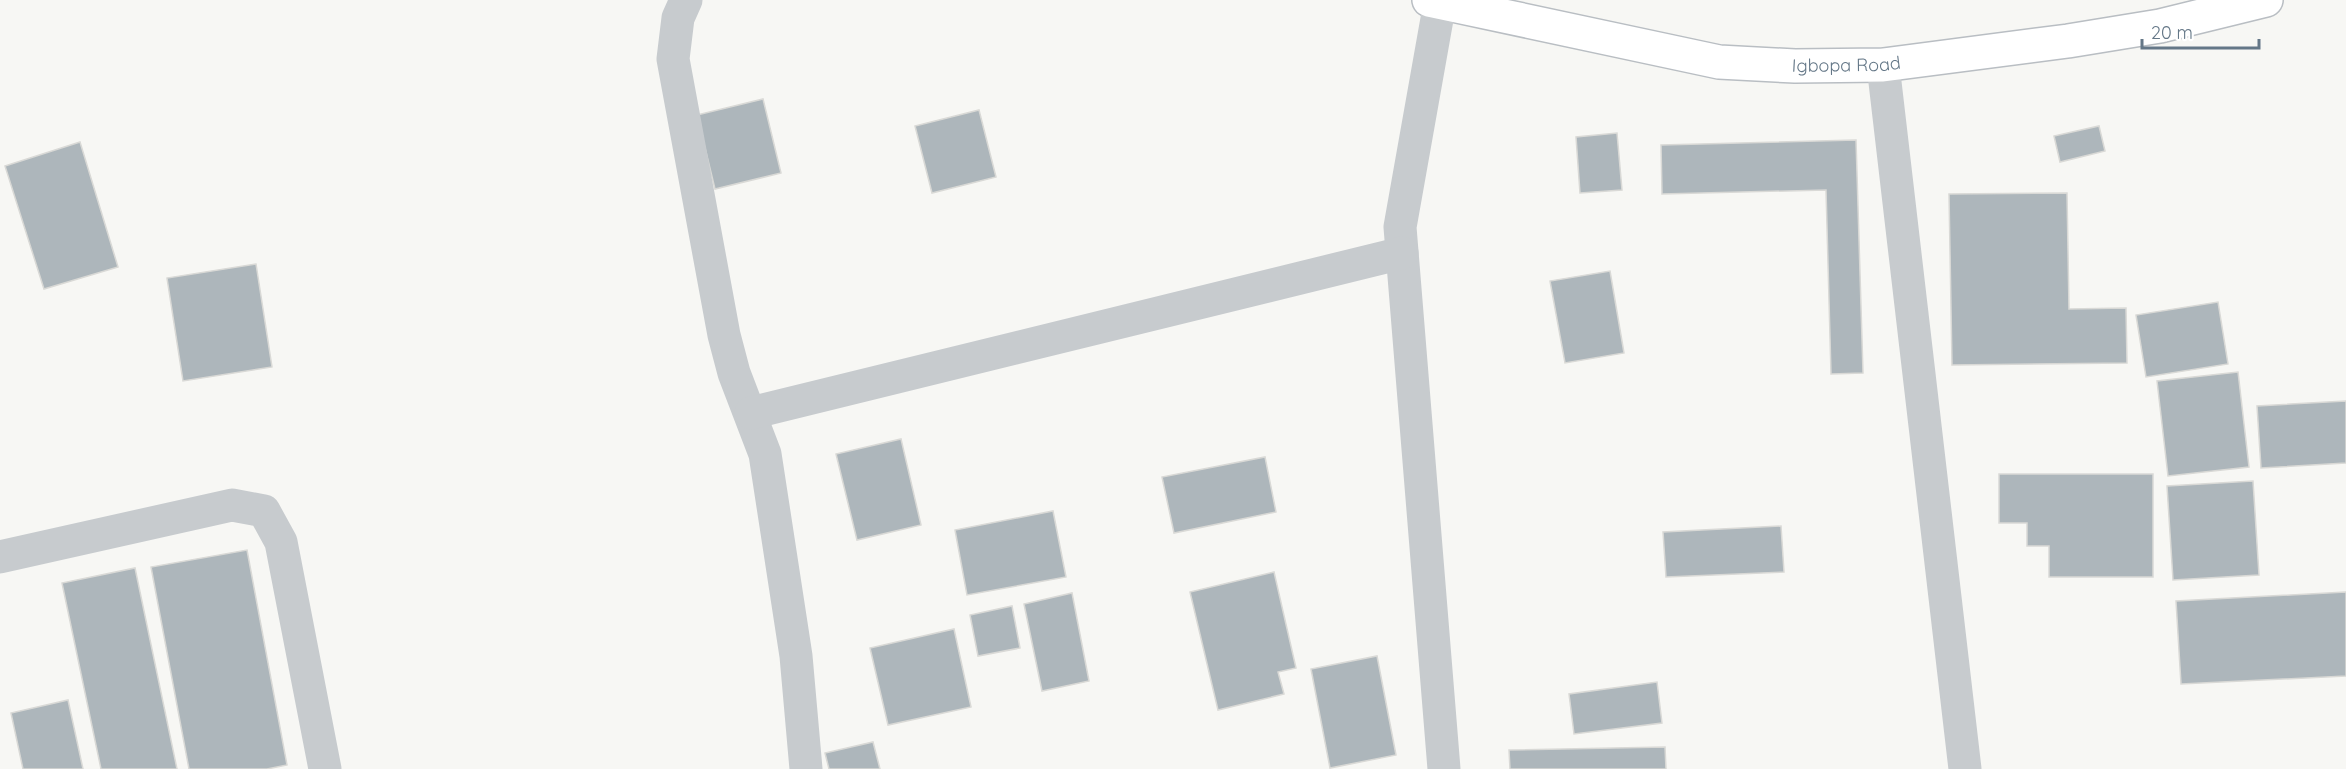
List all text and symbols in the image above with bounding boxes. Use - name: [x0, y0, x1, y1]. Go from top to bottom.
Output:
- scale bar: [2142, 12, 2259, 50]
- text: 20 m: [2151, 21, 2193, 44]
- street label: Igbopa Road: [1791, 51, 1902, 77]

